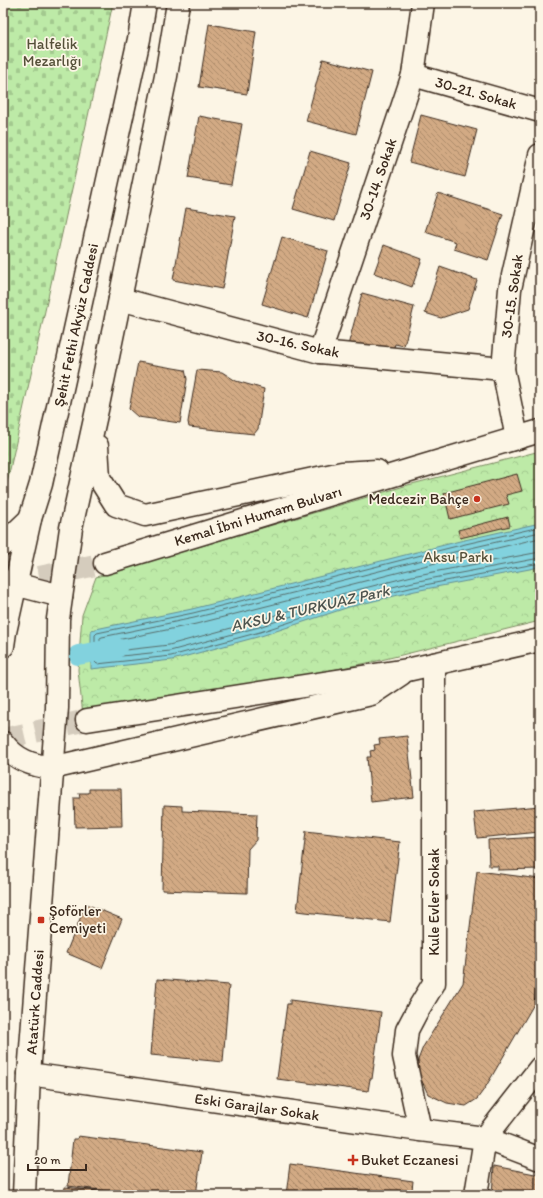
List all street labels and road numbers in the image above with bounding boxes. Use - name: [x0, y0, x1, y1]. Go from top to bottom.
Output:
- street label: 30-21. Sokak: [433, 73, 519, 113]
- street label: 30-14. Sokak: [356, 135, 401, 222]
- street label: Şehit Fethi Akyüz Caddesi: [50, 242, 102, 408]
- street label: 30-15. Sokak: [497, 253, 527, 339]
- street label: 30-16. Sokak: [255, 326, 341, 362]
- street label: Kemal İbni Humam Bulvarı: [172, 482, 344, 550]
- street label: Kule Evler Sokak: [425, 848, 443, 956]
- street label: Atatürk Caddesi: [22, 949, 48, 1055]
- street label: Eski Garajlar Sokak: [194, 1089, 321, 1125]

